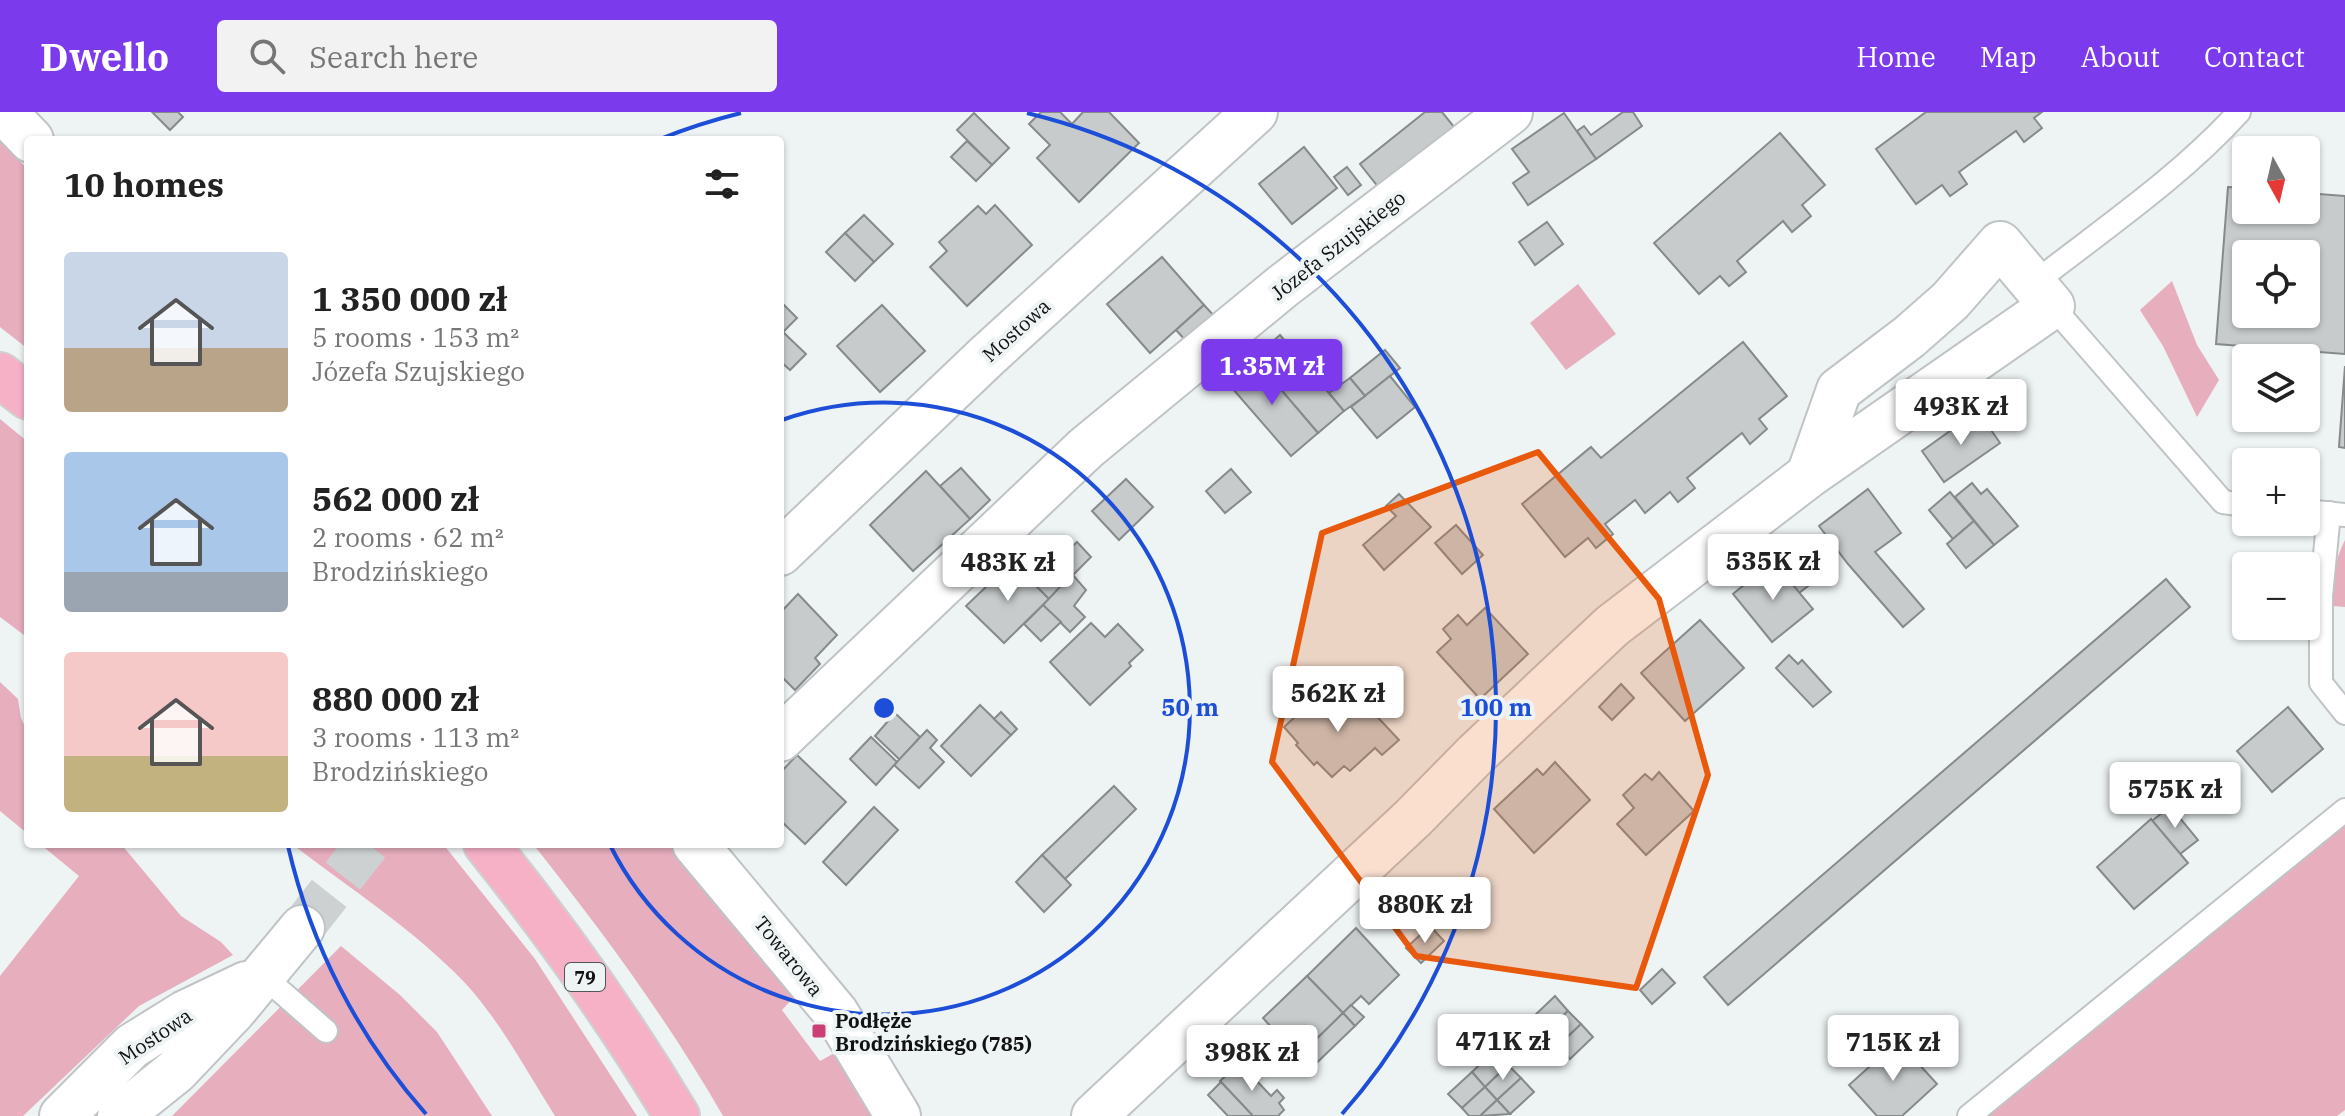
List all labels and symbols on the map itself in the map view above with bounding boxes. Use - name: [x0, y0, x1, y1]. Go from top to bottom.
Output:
- north arrow: [2232, 136, 2320, 224]
- street label: Józefa Szujskiego: [1265, 184, 1411, 306]
- street label: Mostowa: [976, 292, 1056, 368]
- pin: 1.35M zł: [1189, 339, 1355, 407]
- pin: 493K zł: [1887, 379, 2035, 447]
- pin: 535K zł: [1699, 534, 1847, 602]
- pin: 483K zł: [934, 535, 1082, 603]
- pin: 562K zł: [1264, 666, 1412, 734]
- text: 50 m: [1161, 691, 1219, 723]
- text: 100 m: [1460, 691, 1532, 723]
- centre of rings: [870, 694, 898, 722]
- pin: 575K zł: [2101, 762, 2249, 830]
- pin: 880K zł: [1351, 877, 1499, 945]
- street label: Towarowa: [748, 910, 830, 1002]
- road number: 79: [565, 963, 605, 991]
- street label: Mostowa: [113, 1002, 197, 1070]
- place label: Podłęże Brodzińskiego (785): [835, 1007, 1032, 1057]
- pin: 471K zł: [1429, 1014, 1577, 1082]
- pin: 715K zł: [1819, 1015, 1967, 1083]
- marker: Podłęże Brodzińskiego (785): [810, 1022, 828, 1040]
- pin: 398K zł: [1178, 1025, 1326, 1093]

